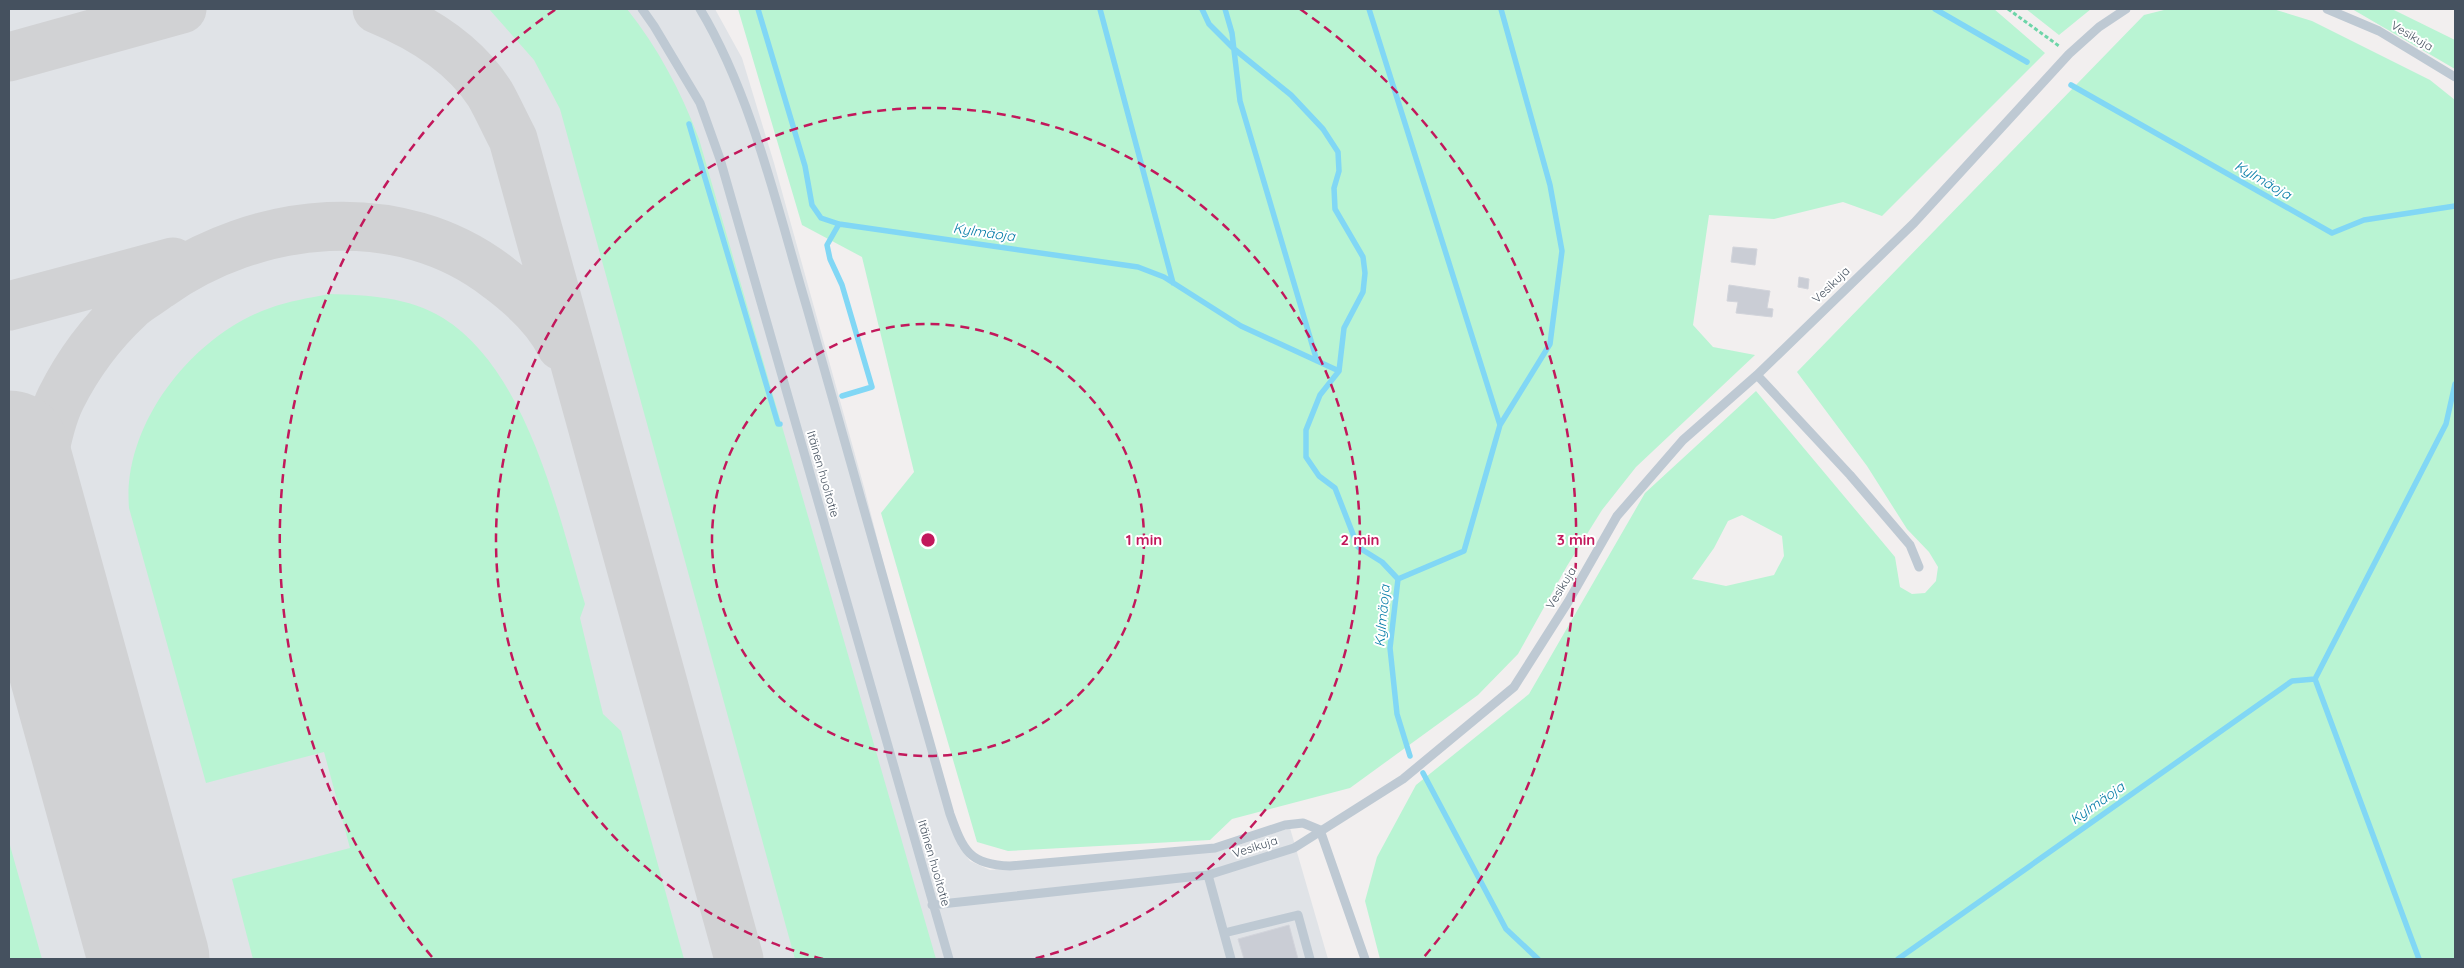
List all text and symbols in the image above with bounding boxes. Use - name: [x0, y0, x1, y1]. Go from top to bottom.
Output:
- street label: Vesikuja: [2388, 17, 2436, 54]
- water label: Kylmäoja: [2232, 157, 2296, 204]
- water label: Kylmäoja: [952, 219, 1018, 245]
- street label: Vesikuja: [1809, 263, 1853, 306]
- street label: Itäinen huoltotie: [804, 429, 843, 519]
- text: 1 min: [1126, 530, 1162, 549]
- text: 2 min: [1340, 530, 1380, 549]
- text: 3 min: [1557, 530, 1595, 549]
- centre of rings: [919, 531, 937, 549]
- street label: Vesikuja: [1542, 564, 1579, 611]
- water label: Kylmäoja: [1370, 583, 1394, 648]
- water label: Kylmäoja: [2066, 777, 2129, 828]
- street label: Itäinen huoltotie: [915, 818, 954, 908]
- street label: Vesikuja: [1230, 832, 1279, 861]

